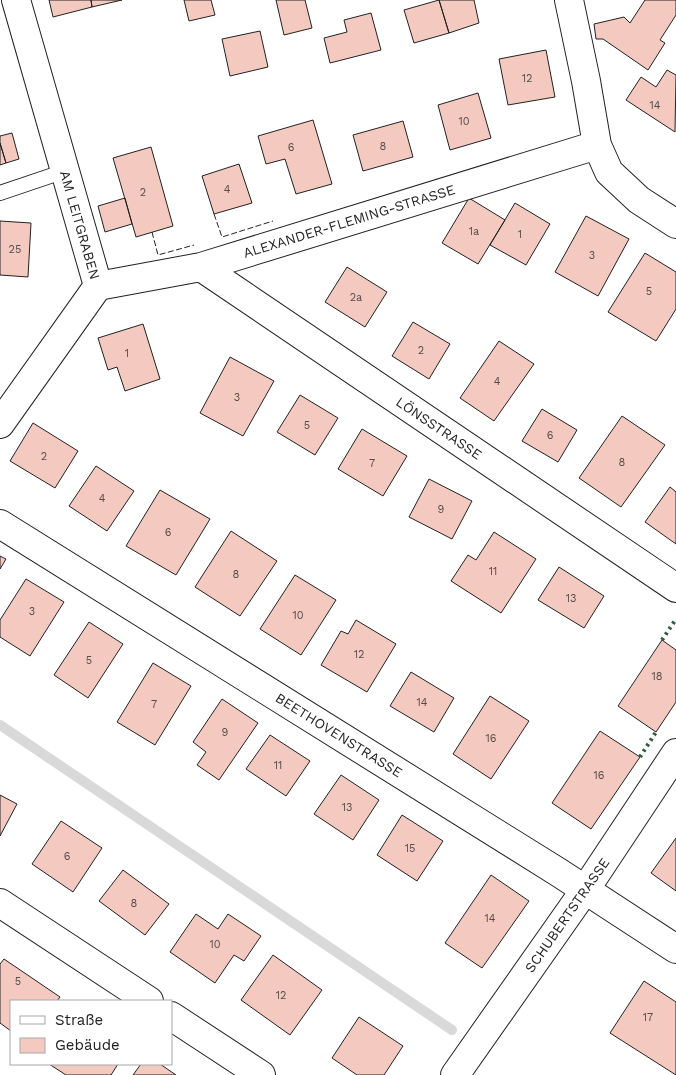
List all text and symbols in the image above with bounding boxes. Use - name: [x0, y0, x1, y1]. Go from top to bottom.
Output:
- house number: 12: [522, 72, 532, 85]
- house number: 14: [649, 99, 661, 112]
- house number: 10: [458, 115, 470, 128]
- house number: 8: [380, 140, 387, 153]
- house number: 6: [288, 141, 295, 154]
- street label: AM LEITGRABEN: [57, 169, 103, 281]
- street label: ALEXANDER-FLEMING-STRASSE: [241, 181, 457, 261]
- house number: 4: [224, 183, 231, 196]
- house number: 2: [140, 186, 146, 199]
- house number: 1a: [469, 225, 479, 238]
- house number: 1: [518, 228, 522, 241]
- house number: 25: [9, 243, 21, 256]
- house number: 3: [589, 249, 595, 262]
- house number: 5: [646, 285, 652, 298]
- house number: 2a: [350, 291, 362, 304]
- house number: 2: [418, 344, 424, 357]
- house number: 1: [125, 347, 129, 360]
- house number: 4: [494, 375, 501, 388]
- house number: 3: [234, 391, 240, 404]
- street label: LÖNSSTRASSE: [393, 393, 485, 463]
- house number: 5: [304, 419, 310, 432]
- house number: 6: [547, 429, 554, 442]
- house number: 2: [41, 450, 47, 463]
- house number: 8: [619, 456, 626, 469]
- house number: 7: [369, 457, 375, 470]
- house number: 4: [99, 492, 106, 505]
- house number: 9: [438, 503, 445, 516]
- house number: 6: [165, 526, 172, 539]
- house number: 11: [489, 565, 497, 578]
- house number: 8: [233, 568, 240, 581]
- house number: 13: [566, 592, 576, 605]
- house number: 3: [29, 605, 35, 618]
- house number: 10: [292, 609, 304, 622]
- house number: 12: [354, 648, 364, 661]
- house number: 5: [86, 654, 92, 667]
- house number: 18: [651, 670, 663, 683]
- street label: BEETHOVENSTRASSE: [273, 689, 405, 781]
- house number: 14: [416, 696, 428, 709]
- house number: 7: [151, 698, 157, 711]
- house number: 9: [222, 726, 229, 739]
- house number: 16: [486, 732, 497, 745]
- house number: 11: [274, 759, 282, 772]
- house number: 16: [594, 769, 605, 782]
- house number: 13: [342, 801, 352, 814]
- house number: 15: [405, 842, 415, 855]
- house number: 6: [64, 850, 71, 863]
- street label: SCHUBERTSTRASSE: [521, 855, 613, 975]
- house number: 8: [131, 897, 138, 910]
- house number: 14: [484, 912, 496, 925]
- house number: 10: [209, 938, 221, 951]
- house number: 5: [15, 975, 21, 988]
- house number: 12: [276, 989, 286, 1002]
- legend: [10, 1000, 172, 1065]
- text: Straße: [55, 1011, 103, 1029]
- house number: 17: [643, 1011, 653, 1024]
- text: Gebäude: [55, 1036, 120, 1054]

